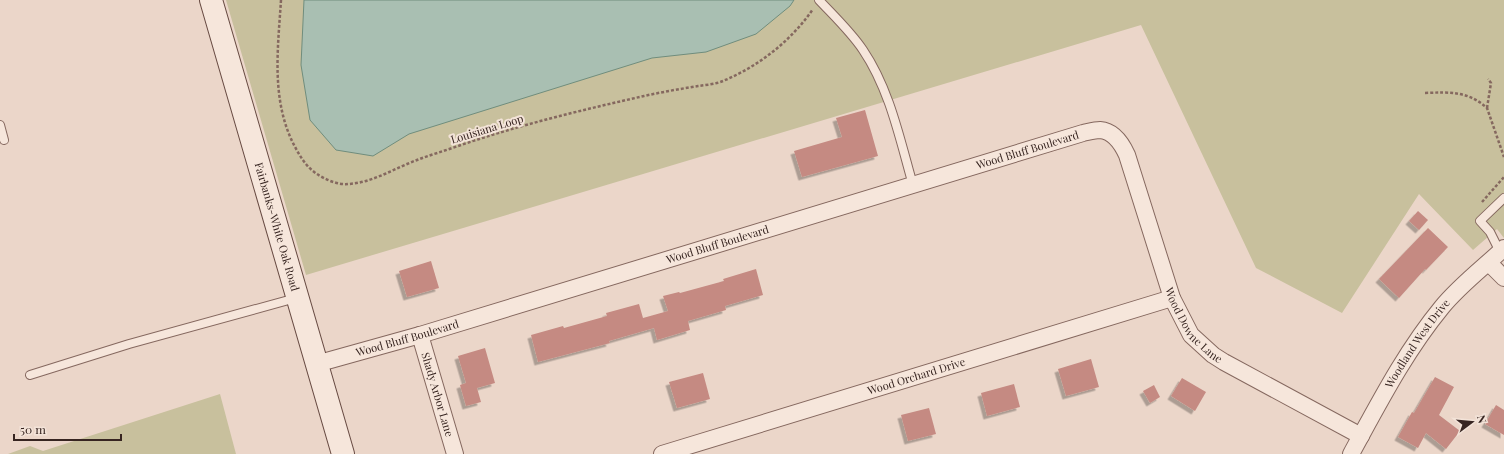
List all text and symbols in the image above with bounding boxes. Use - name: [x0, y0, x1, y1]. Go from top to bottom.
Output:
- street label: Louisiana Loop: [449, 110, 525, 147]
- street label: Wood Bluff Boulevard: [973, 127, 1081, 172]
- street label: Fairbanks-White Oak Road: [252, 160, 303, 293]
- street label: Wood Bluff Boulevard: [663, 221, 771, 267]
- street label: Wood Downe Lane: [1162, 284, 1226, 366]
- street label: Woodland West Drive: [1381, 295, 1453, 391]
- street label: Wood Bluff Boulevard: [353, 315, 461, 360]
- street label: Shady Arbor Lane: [418, 350, 458, 439]
- street label: Wood Orchard Drive: [865, 354, 967, 398]
- north arrow: [1452, 402, 1492, 442]
- text: N: [1474, 413, 1490, 425]
- scale bar: [14, 416, 121, 442]
- text: 50 m: [20, 421, 46, 437]

